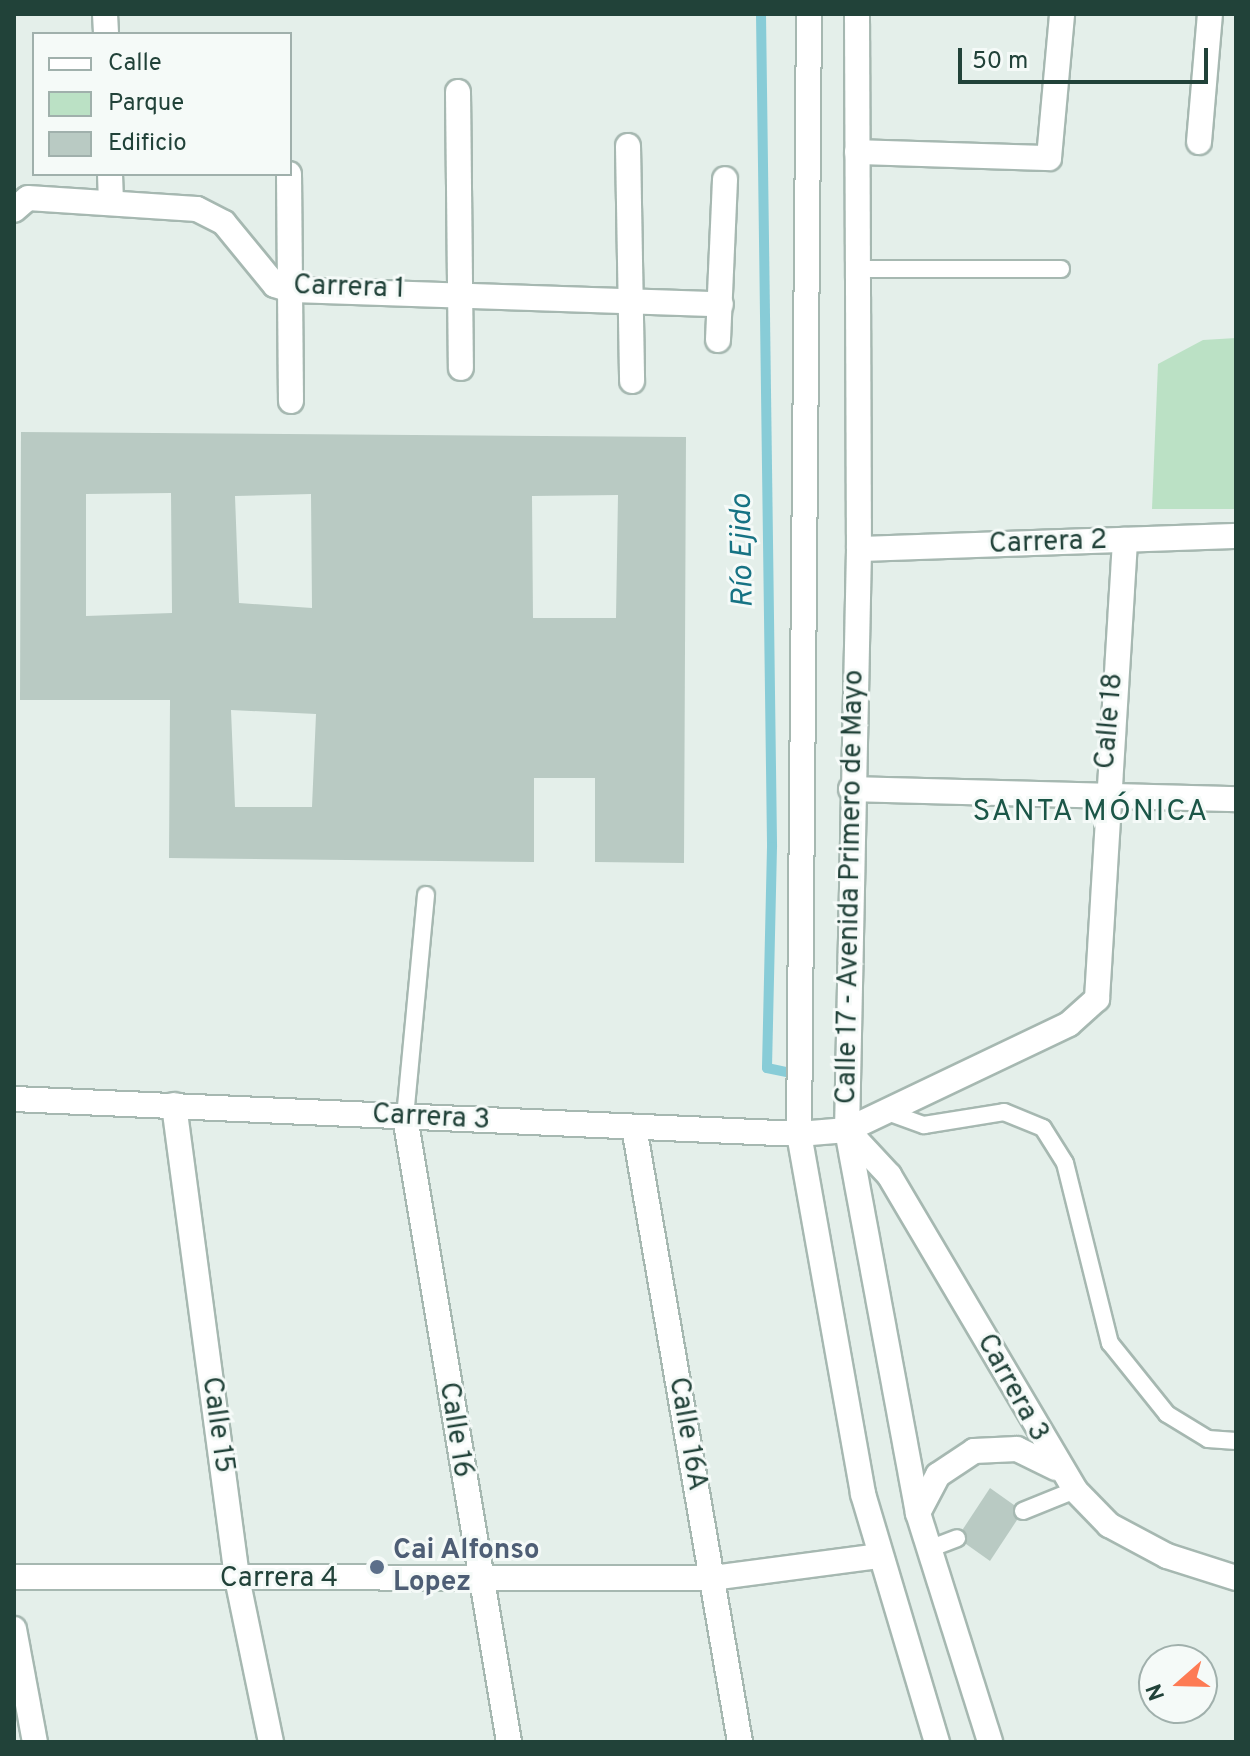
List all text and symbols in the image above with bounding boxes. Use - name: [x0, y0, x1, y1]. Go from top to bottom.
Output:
- legend: [32, 32, 292, 176]
- scale bar: [962, 32, 1212, 82]
- text: 50 m: [972, 47, 1028, 77]
- text: Calle: [108, 49, 162, 79]
- text: Parque: [108, 89, 184, 119]
- text: Edificio: [108, 129, 187, 159]
- street label: Carrera 1: [293, 269, 405, 307]
- water label: Río Ejido: [725, 494, 763, 608]
- street label: Carrera 2: [988, 524, 1108, 562]
- street label: Calle 17 - Avenida Primero de Mayo: [830, 668, 872, 1106]
- street label: Calle 18: [1089, 671, 1131, 771]
- district label: SANTA MÓNICA: [972, 795, 1210, 831]
- street label: Carrera 3: [371, 1098, 491, 1138]
- street label: Carrera 3: [969, 1328, 1055, 1448]
- street label: Calle 15: [194, 1375, 240, 1475]
- street label: Calle 16A: [660, 1375, 714, 1493]
- street label: Calle 16: [431, 1380, 479, 1480]
- place label: Cai Alfonso Lopez: [393, 1534, 541, 1600]
- marker: Cai Alfonso Lopez: [368, 1558, 386, 1576]
- street label: Carrera 4: [220, 1562, 338, 1596]
- north arrow: [1138, 1644, 1218, 1724]
- text: N: [1141, 1680, 1172, 1704]

